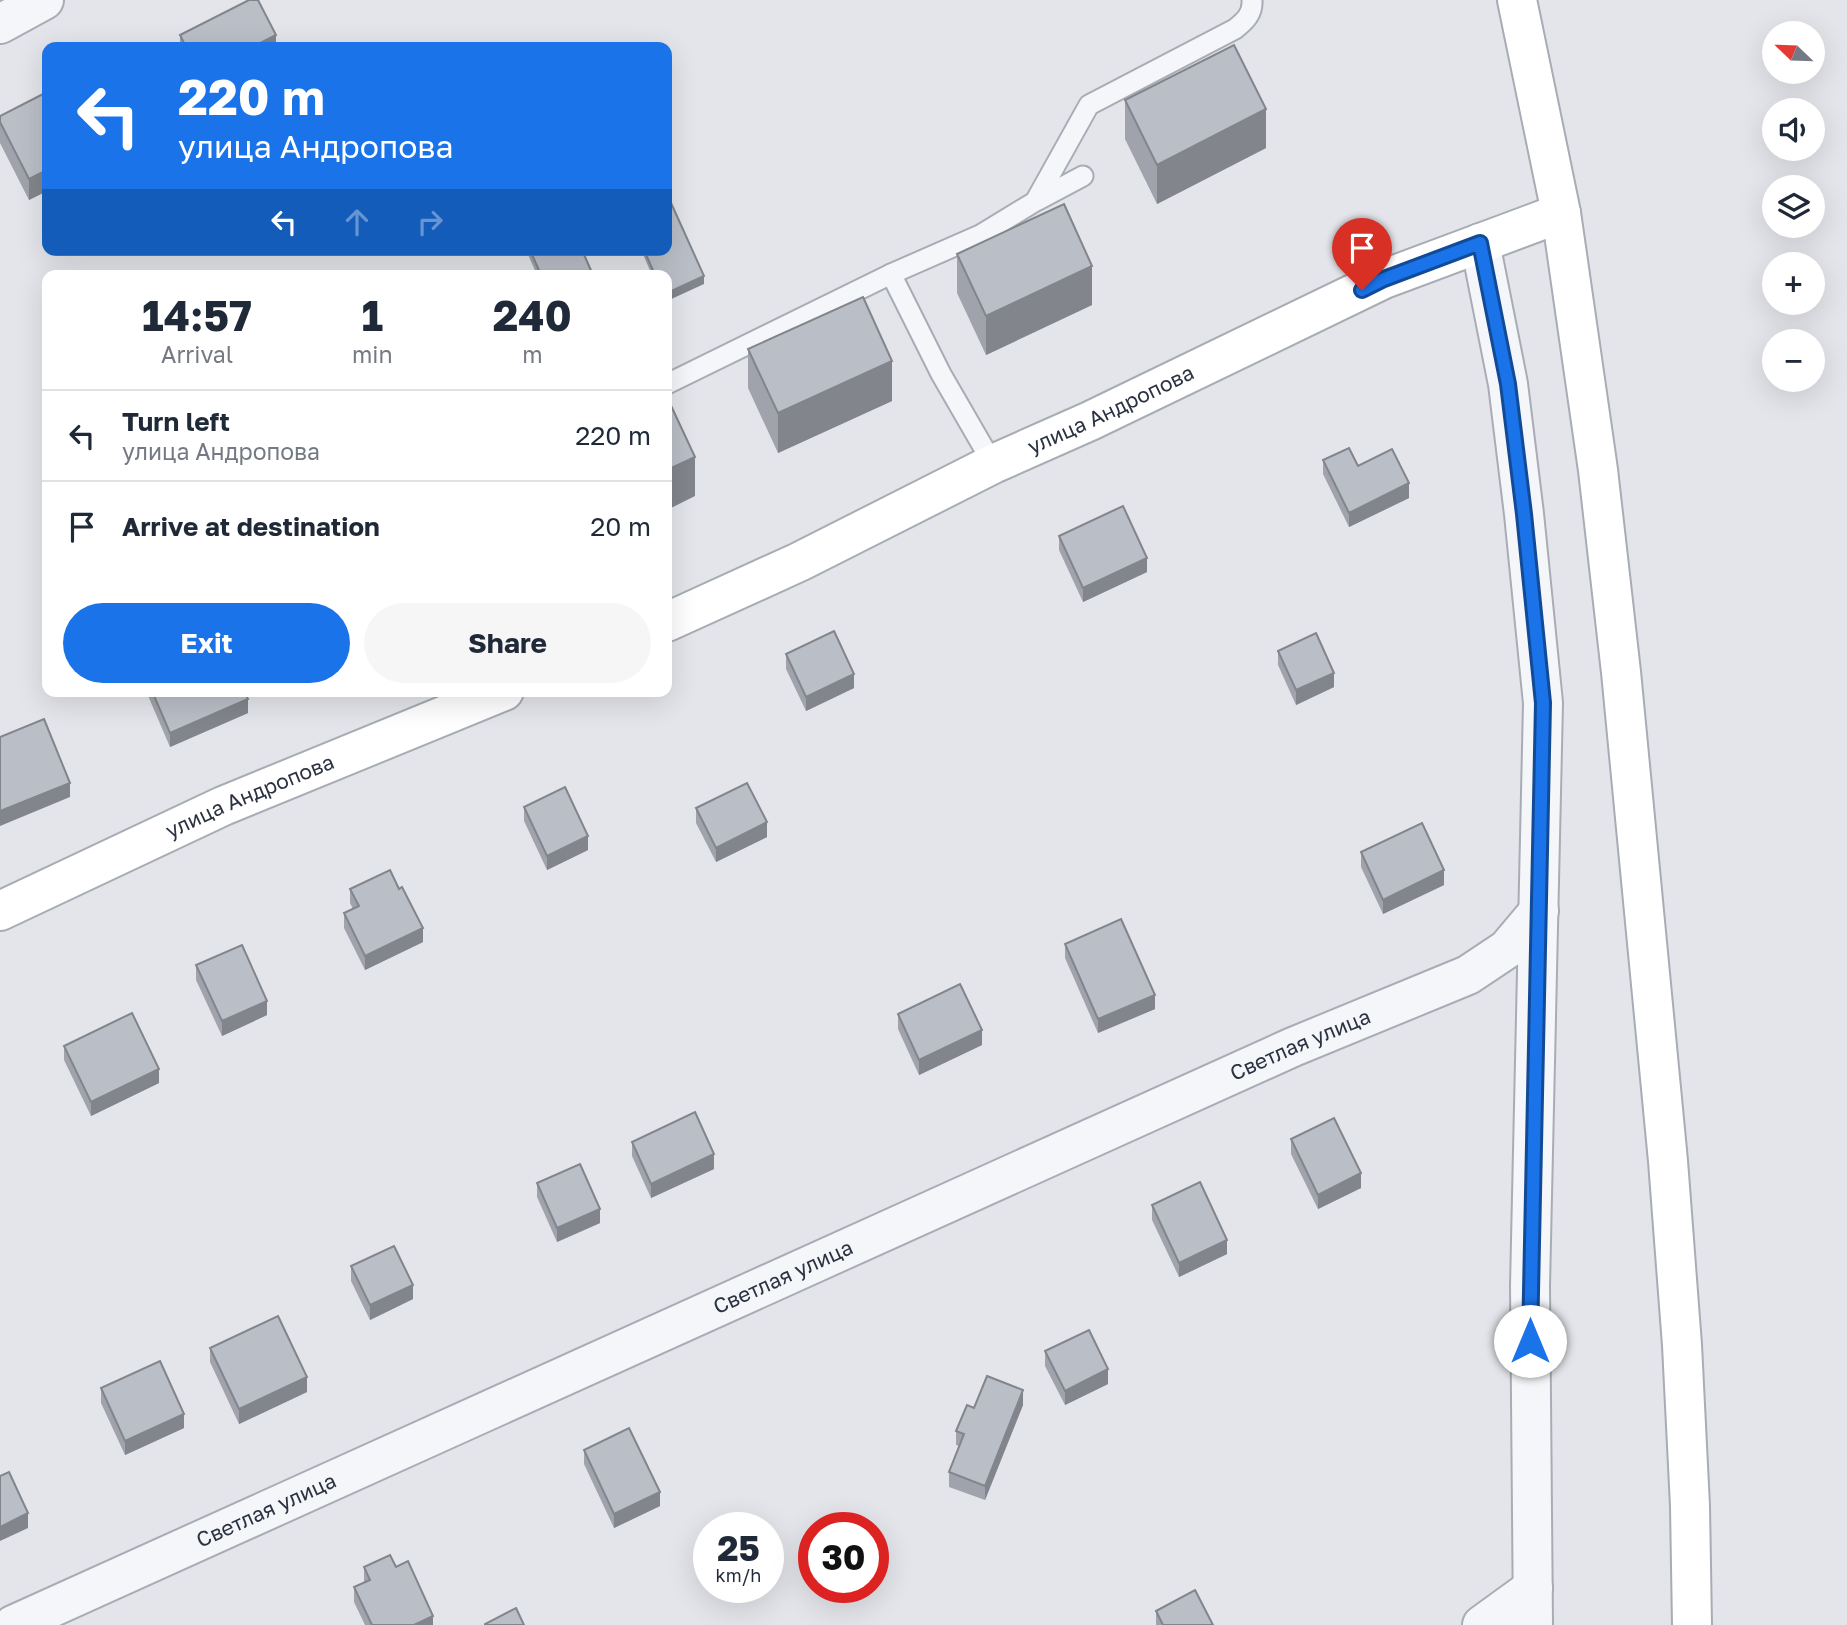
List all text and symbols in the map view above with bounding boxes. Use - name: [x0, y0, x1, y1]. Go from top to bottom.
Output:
- north arrow: [1762, 21, 1825, 84]
- map controls: [1762, 21, 1825, 392]
- text: 220 m: [178, 67, 325, 126]
- icon: left: [63, 70, 154, 161]
- button: sound: [1762, 98, 1825, 161]
- text: улица Андропова: [178, 127, 454, 165]
- button: layers: [1762, 175, 1825, 238]
- icon: left: [265, 203, 303, 241]
- icon: ahead: [338, 203, 376, 241]
- icon: right: [411, 203, 449, 241]
- pin: [1332, 218, 1392, 290]
- icon: arrive: [1343, 229, 1381, 267]
- button: +: [1762, 252, 1825, 315]
- text: 14:57: [142, 290, 252, 340]
- text: 1: [362, 290, 383, 340]
- text: 240: [493, 290, 572, 340]
- button: −: [1762, 329, 1825, 392]
- text: Arrival: [161, 340, 233, 368]
- text: min: [352, 340, 393, 368]
- text: m: [522, 340, 543, 368]
- street label: улица Андропова: [1023, 359, 1198, 459]
- text: Turn left: [122, 406, 230, 437]
- icon: left: [63, 417, 101, 455]
- text: 220 m: [575, 420, 651, 451]
- text: улица Андропова: [122, 437, 320, 465]
- icon: arrive: [63, 508, 101, 546]
- text: Arrive at destination: [122, 511, 380, 542]
- text: 20 m: [590, 511, 651, 542]
- button: Exit: [63, 603, 350, 683]
- button: Share: [364, 603, 651, 683]
- street label: улица Андропова: [161, 748, 338, 843]
- street label: Светлая улица: [1226, 1003, 1374, 1086]
- street label: Светлая улица: [709, 1234, 857, 1319]
- position arrow: [1493, 1304, 1567, 1378]
- street label: Светлая улица: [192, 1467, 340, 1553]
- speed limit sign: 30: [798, 1512, 889, 1603]
- text: 25: [717, 1527, 760, 1569]
- text: km/h: [716, 1564, 761, 1586]

